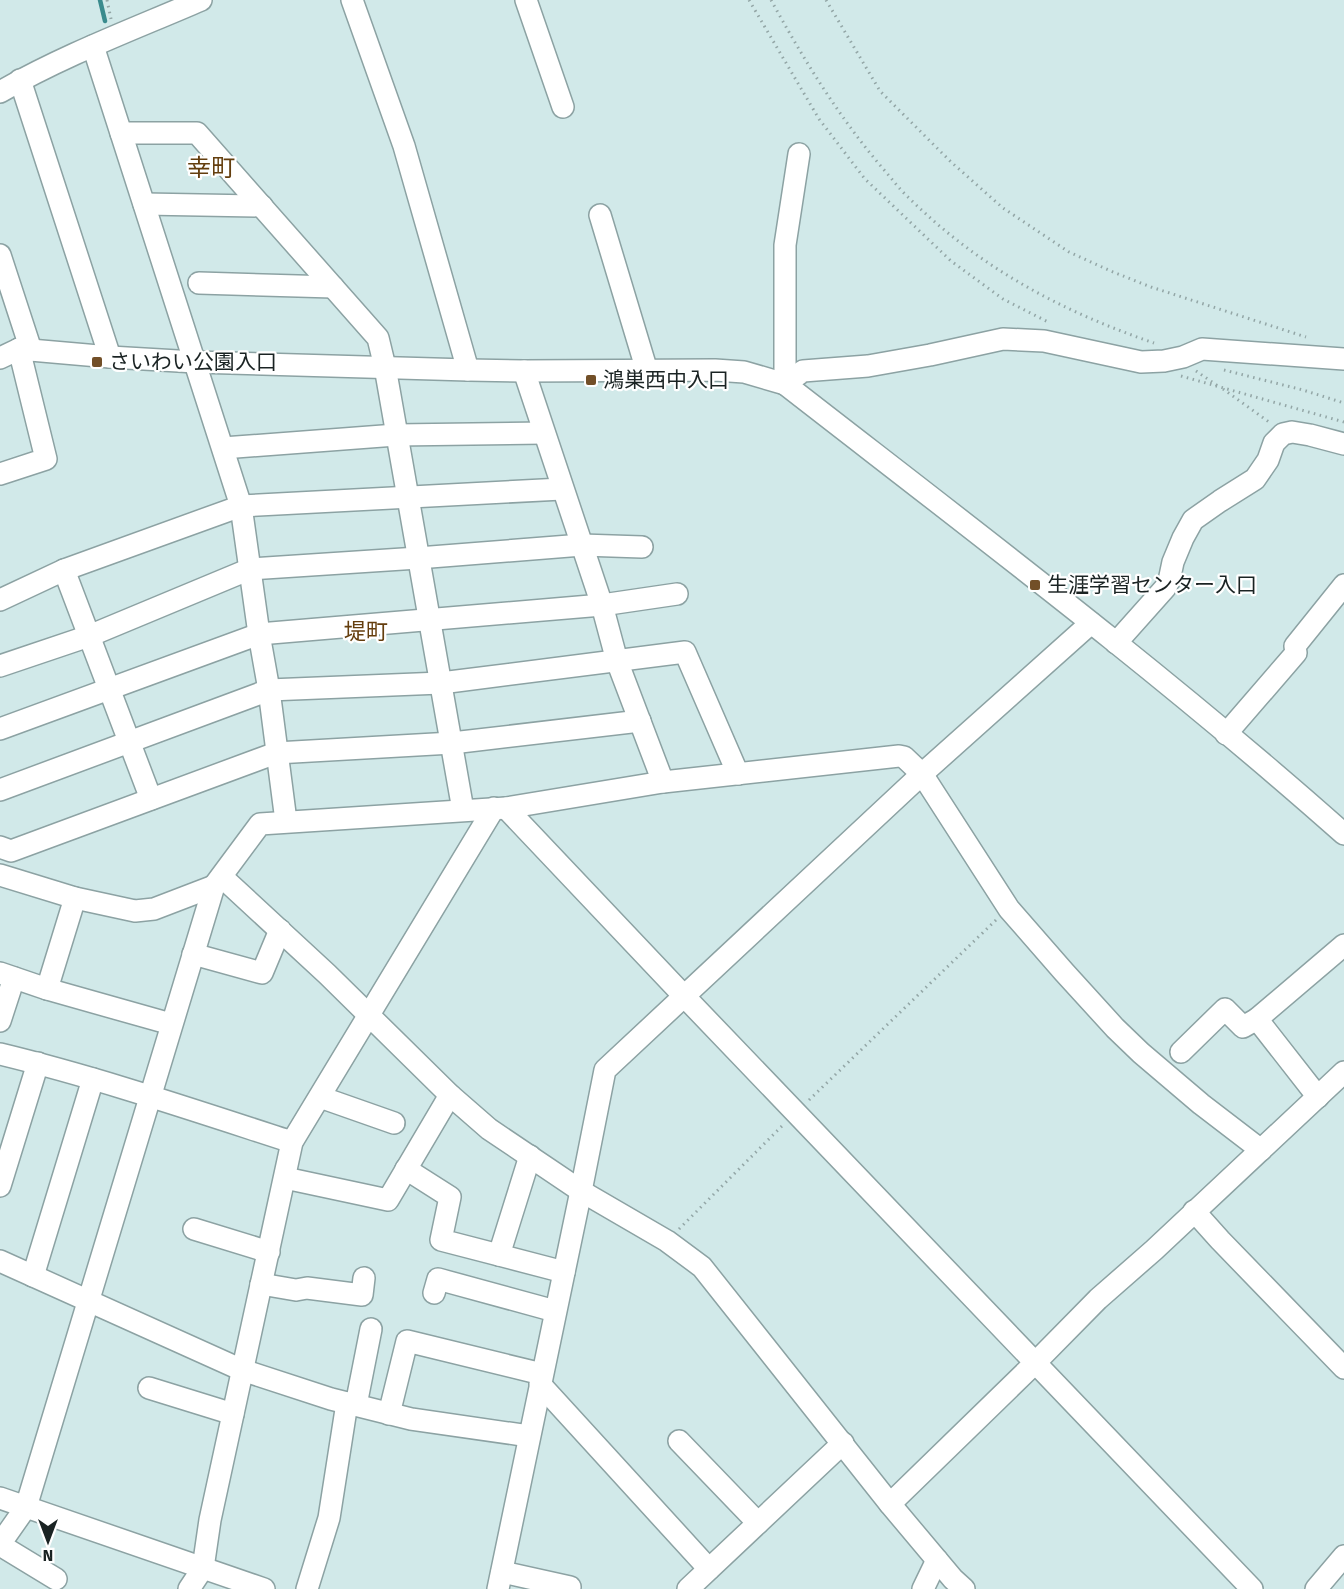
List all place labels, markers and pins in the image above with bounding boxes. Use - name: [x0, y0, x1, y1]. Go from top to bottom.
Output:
- place label: さいわい公園入口: [109, 349, 277, 375]
- marker: さいわい公園入口: [90, 355, 104, 369]
- place label: 鴻巣西中入口: [603, 367, 729, 393]
- marker: 鴻巣西中入口: [584, 373, 598, 387]
- place label: 生涯学習センター入口: [1047, 572, 1257, 598]
- marker: 生涯学習センター入口: [1028, 578, 1042, 592]

